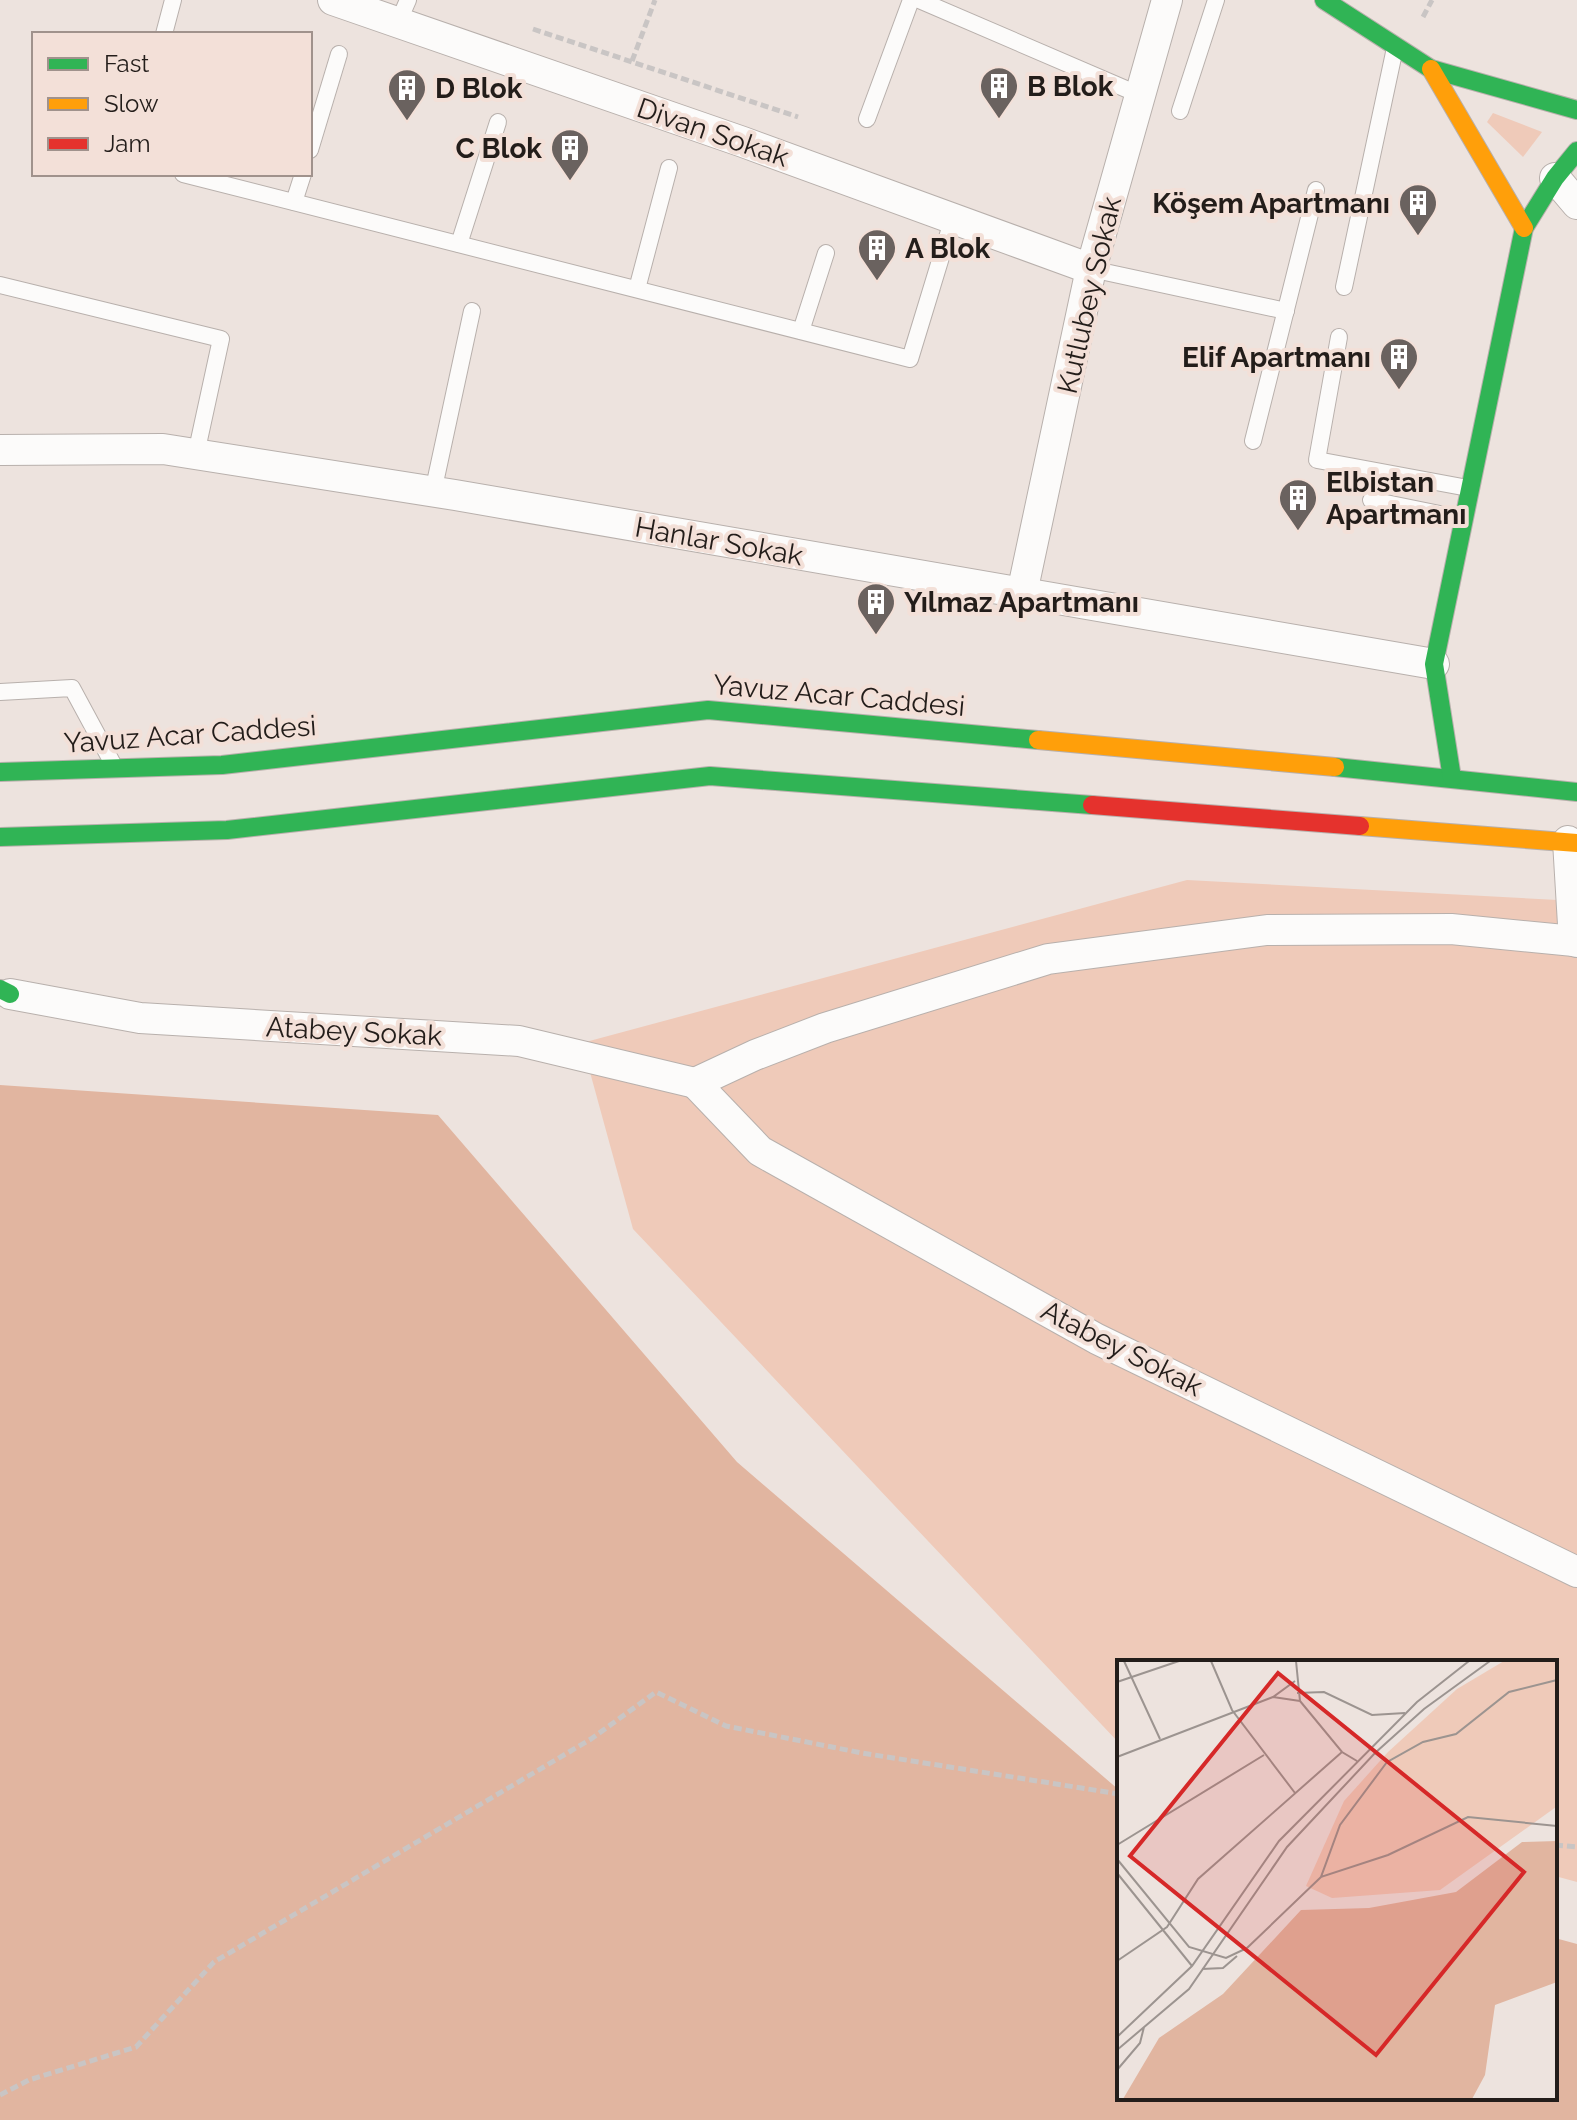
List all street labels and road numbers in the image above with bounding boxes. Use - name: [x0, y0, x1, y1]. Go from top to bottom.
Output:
- street label: Divan Sokak: [633, 91, 793, 174]
- street label: Kutlubey Sokak: [1051, 193, 1128, 397]
- street label: Hanlar Sokak: [632, 510, 806, 573]
- street label: Yavuz Acar Caddesi: [712, 668, 966, 723]
- street label: Yavuz Acar Caddesi: [63, 709, 317, 760]
- street label: Atabey Sokak: [265, 1010, 443, 1053]
- street label: Atabey Sokak: [1036, 1294, 1208, 1403]

